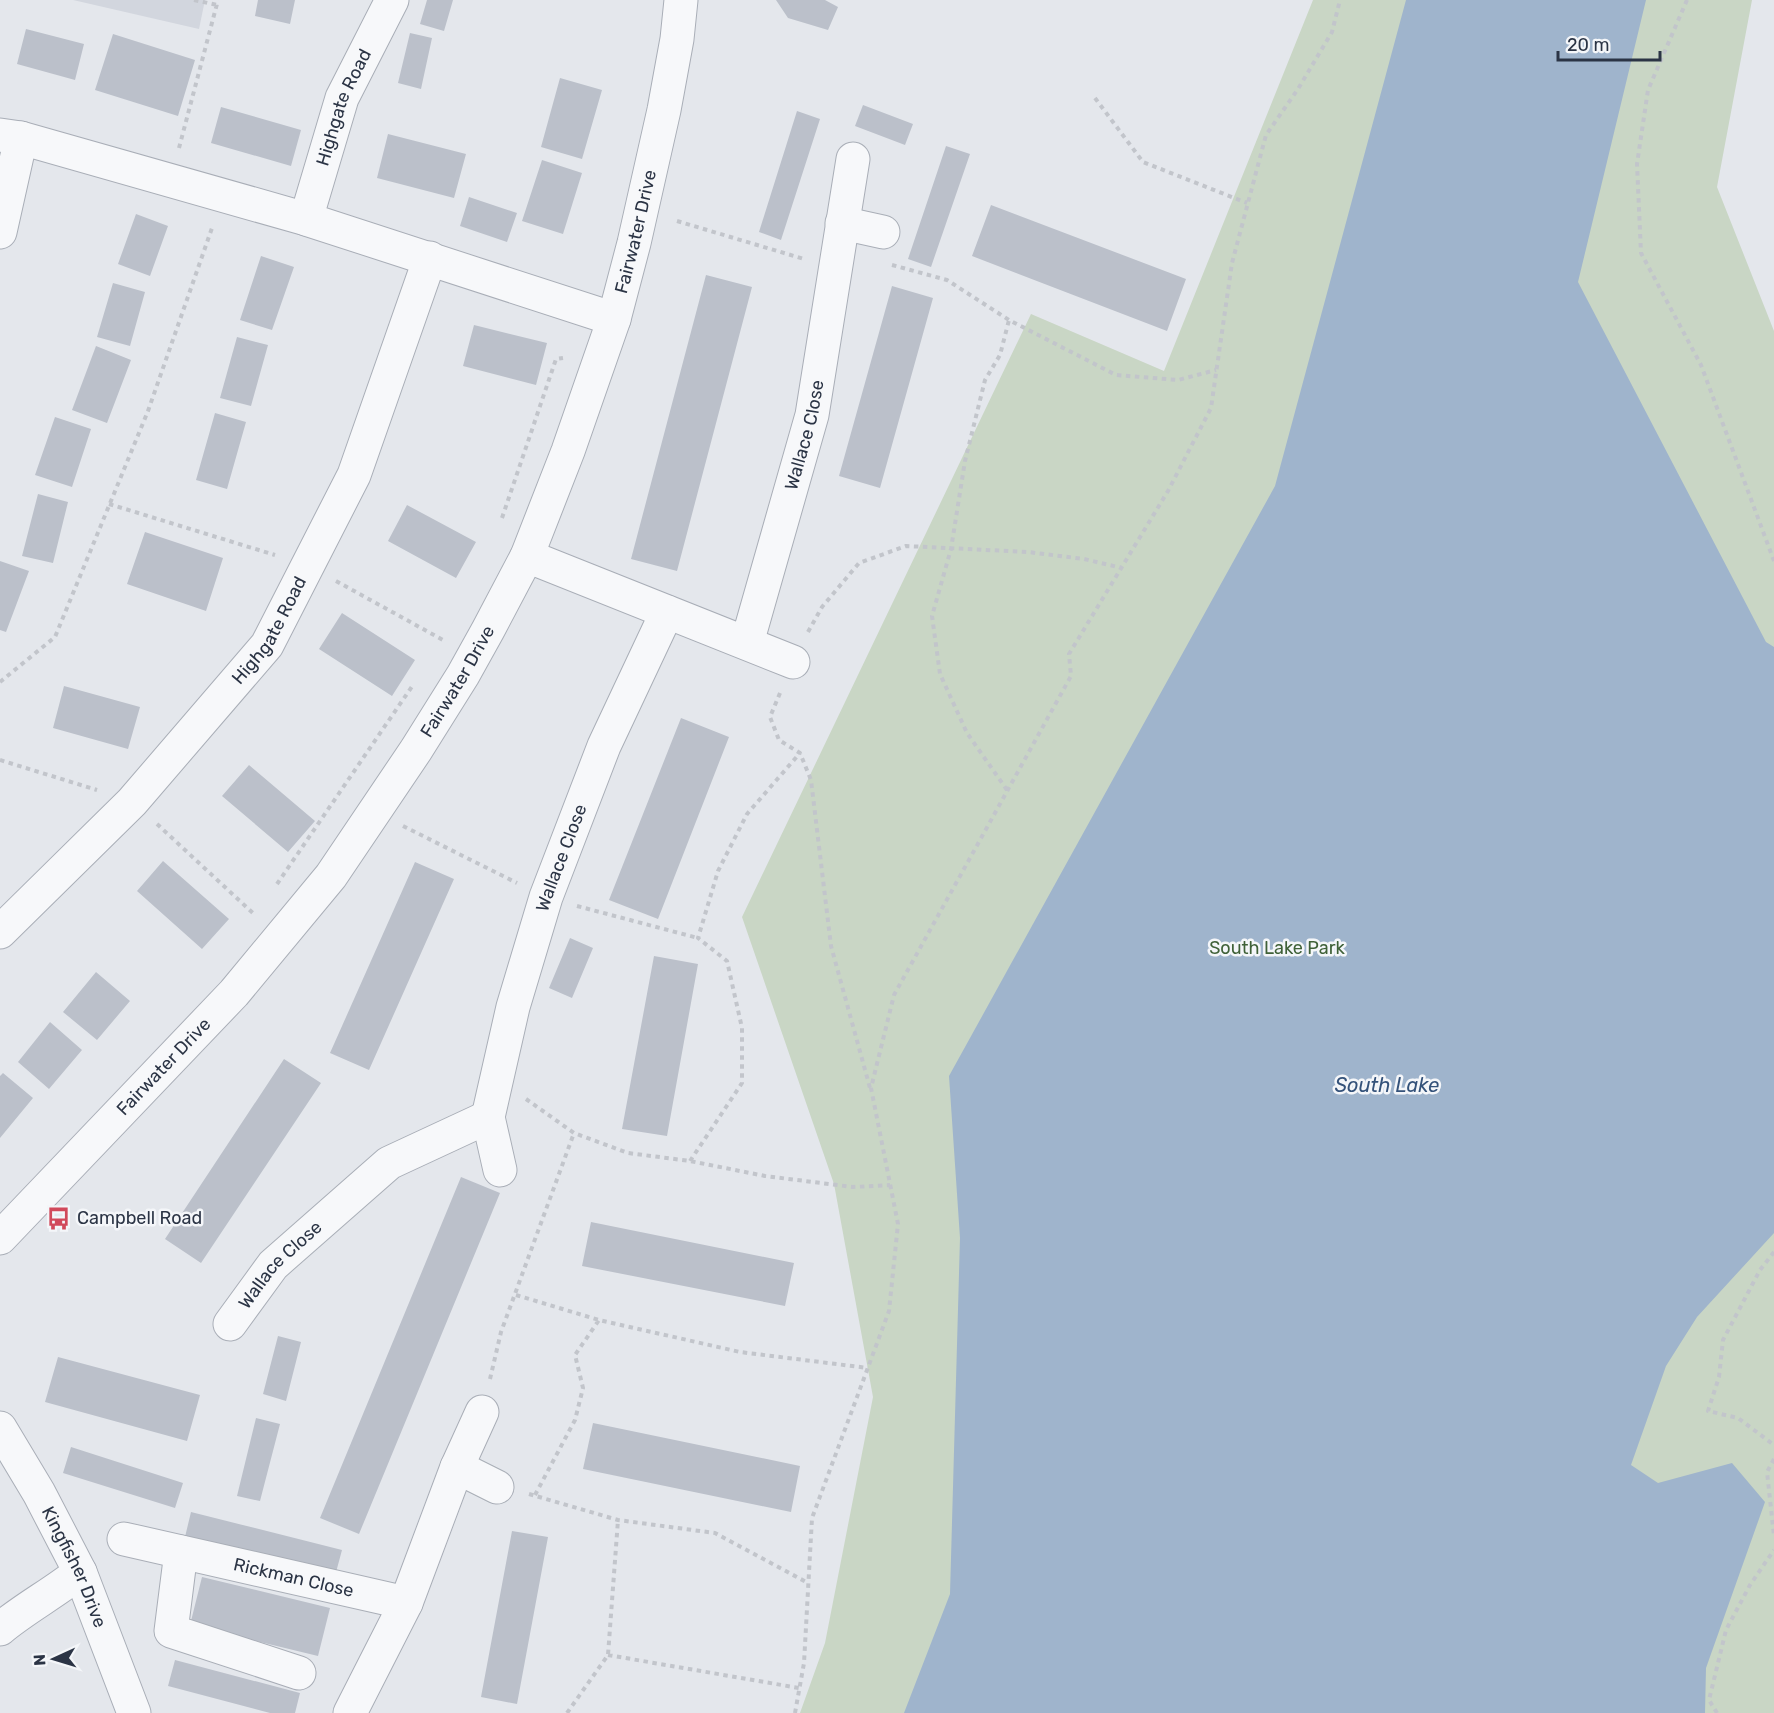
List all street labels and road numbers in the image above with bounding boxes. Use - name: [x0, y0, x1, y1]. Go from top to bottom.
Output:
- street label: Highgate Road: [311, 45, 376, 168]
- street label: Fairwater Drive: [610, 168, 661, 296]
- street label: Wallace Close: [780, 378, 828, 493]
- street label: Highgate Road: [227, 573, 311, 689]
- street label: Fairwater Drive: [416, 622, 499, 741]
- street label: Wallace Close: [531, 801, 592, 914]
- street label: Fairwater Drive: [112, 1013, 215, 1120]
- street label: Wallace Close: [234, 1216, 326, 1313]
- street label: Kingfisher Drive: [37, 1503, 111, 1631]
- street label: Rickman Close: [231, 1553, 356, 1602]

